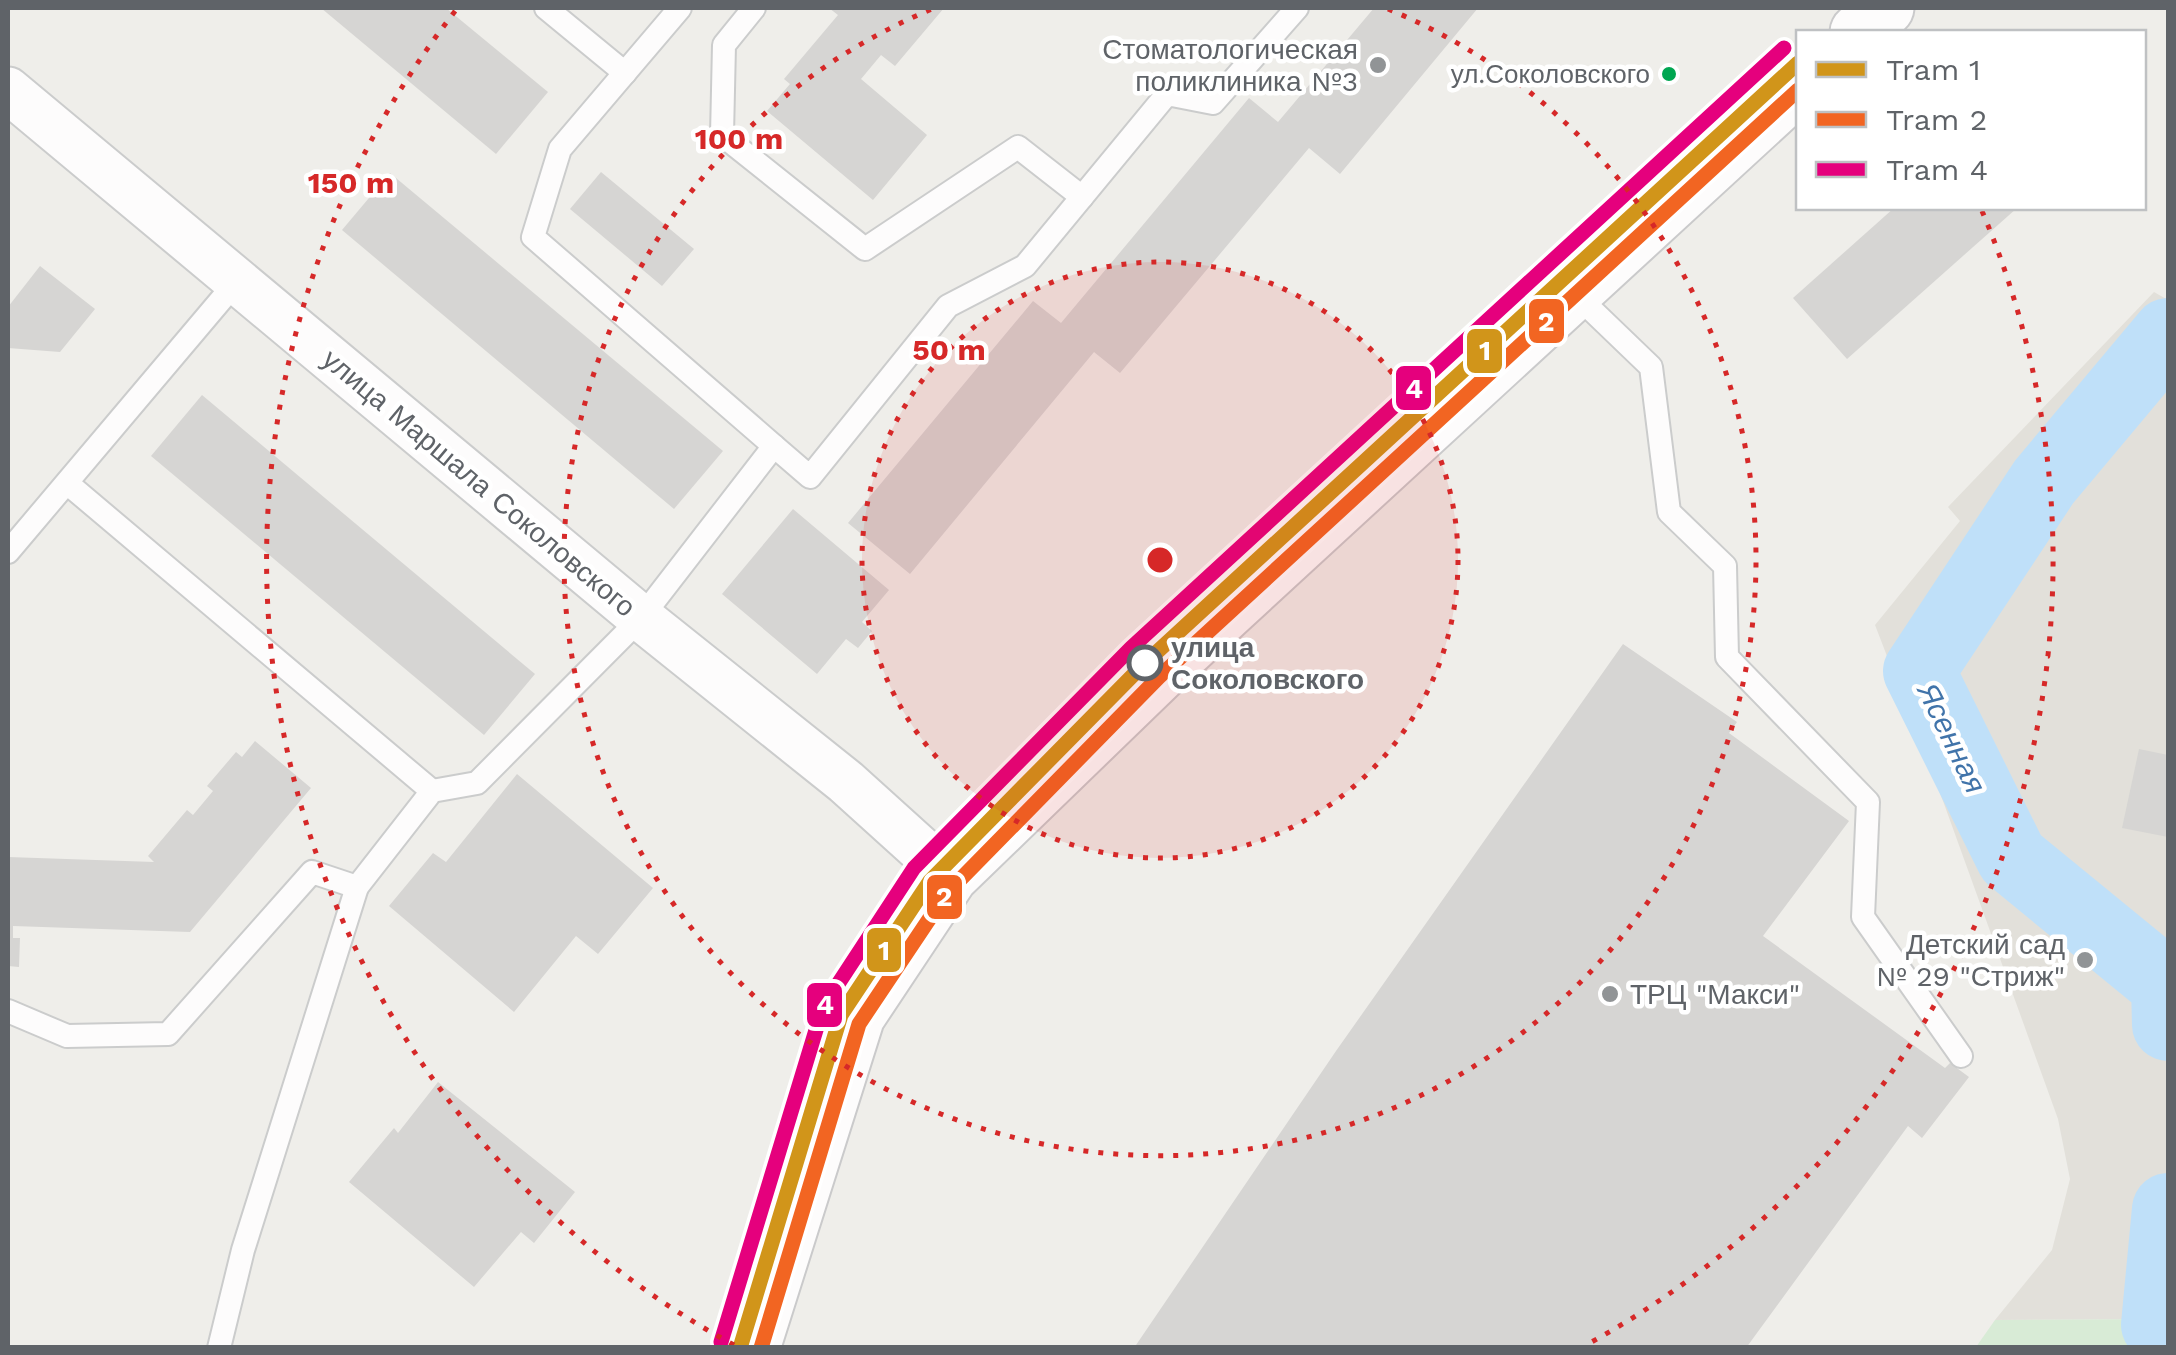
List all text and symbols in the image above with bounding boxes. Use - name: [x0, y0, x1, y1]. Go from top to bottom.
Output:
- legend: [1796, 30, 2146, 210]
- place label: Стоматологическая поликлиника №3: [1102, 33, 1358, 98]
- text: Tram 1: [1886, 52, 1981, 87]
- marker: Стоматологическая поликлиника №3: [1367, 54, 1389, 76]
- place label: ул.Соколовского: [1451, 59, 1650, 89]
- marker: ул.Соколовского: [1659, 64, 1679, 84]
- text: Tram 2: [1886, 102, 1987, 137]
- text: 100 m: [695, 121, 783, 156]
- text: Tram 4: [1886, 152, 1988, 187]
- text: 150 m: [308, 165, 394, 200]
- line badge: 2: [1527, 297, 1566, 345]
- text: 2: [1538, 305, 1554, 338]
- line badge: 1: [1465, 327, 1504, 375]
- text: 50 m: [912, 332, 986, 367]
- text: 1: [1479, 334, 1491, 367]
- street label: улица Маршала Соколовского: [316, 342, 642, 624]
- line badge: 4: [1394, 364, 1433, 412]
- text: 4: [1405, 372, 1423, 405]
- centre of rings: [1142, 542, 1178, 578]
- place label: улица Соколовского: [1171, 631, 1364, 696]
- marker: улица Соколовского: [1128, 646, 1162, 680]
- water label: Ясенная: [1910, 676, 1994, 799]
- line badge: 2: [925, 873, 964, 921]
- text: 2: [936, 880, 952, 913]
- line badge: 1: [865, 926, 903, 974]
- place label: Детский сад № 29 "Стриж": [1876, 928, 2065, 993]
- text: 1: [878, 934, 890, 967]
- marker: Детский сад № 29 "Стриж": [2074, 949, 2096, 971]
- place label: ТРЦ "Макси": [1630, 978, 1800, 1011]
- line badge: 4: [805, 981, 844, 1029]
- marker: ТРЦ "Макси": [1599, 983, 1621, 1005]
- text: 4: [816, 988, 834, 1021]

